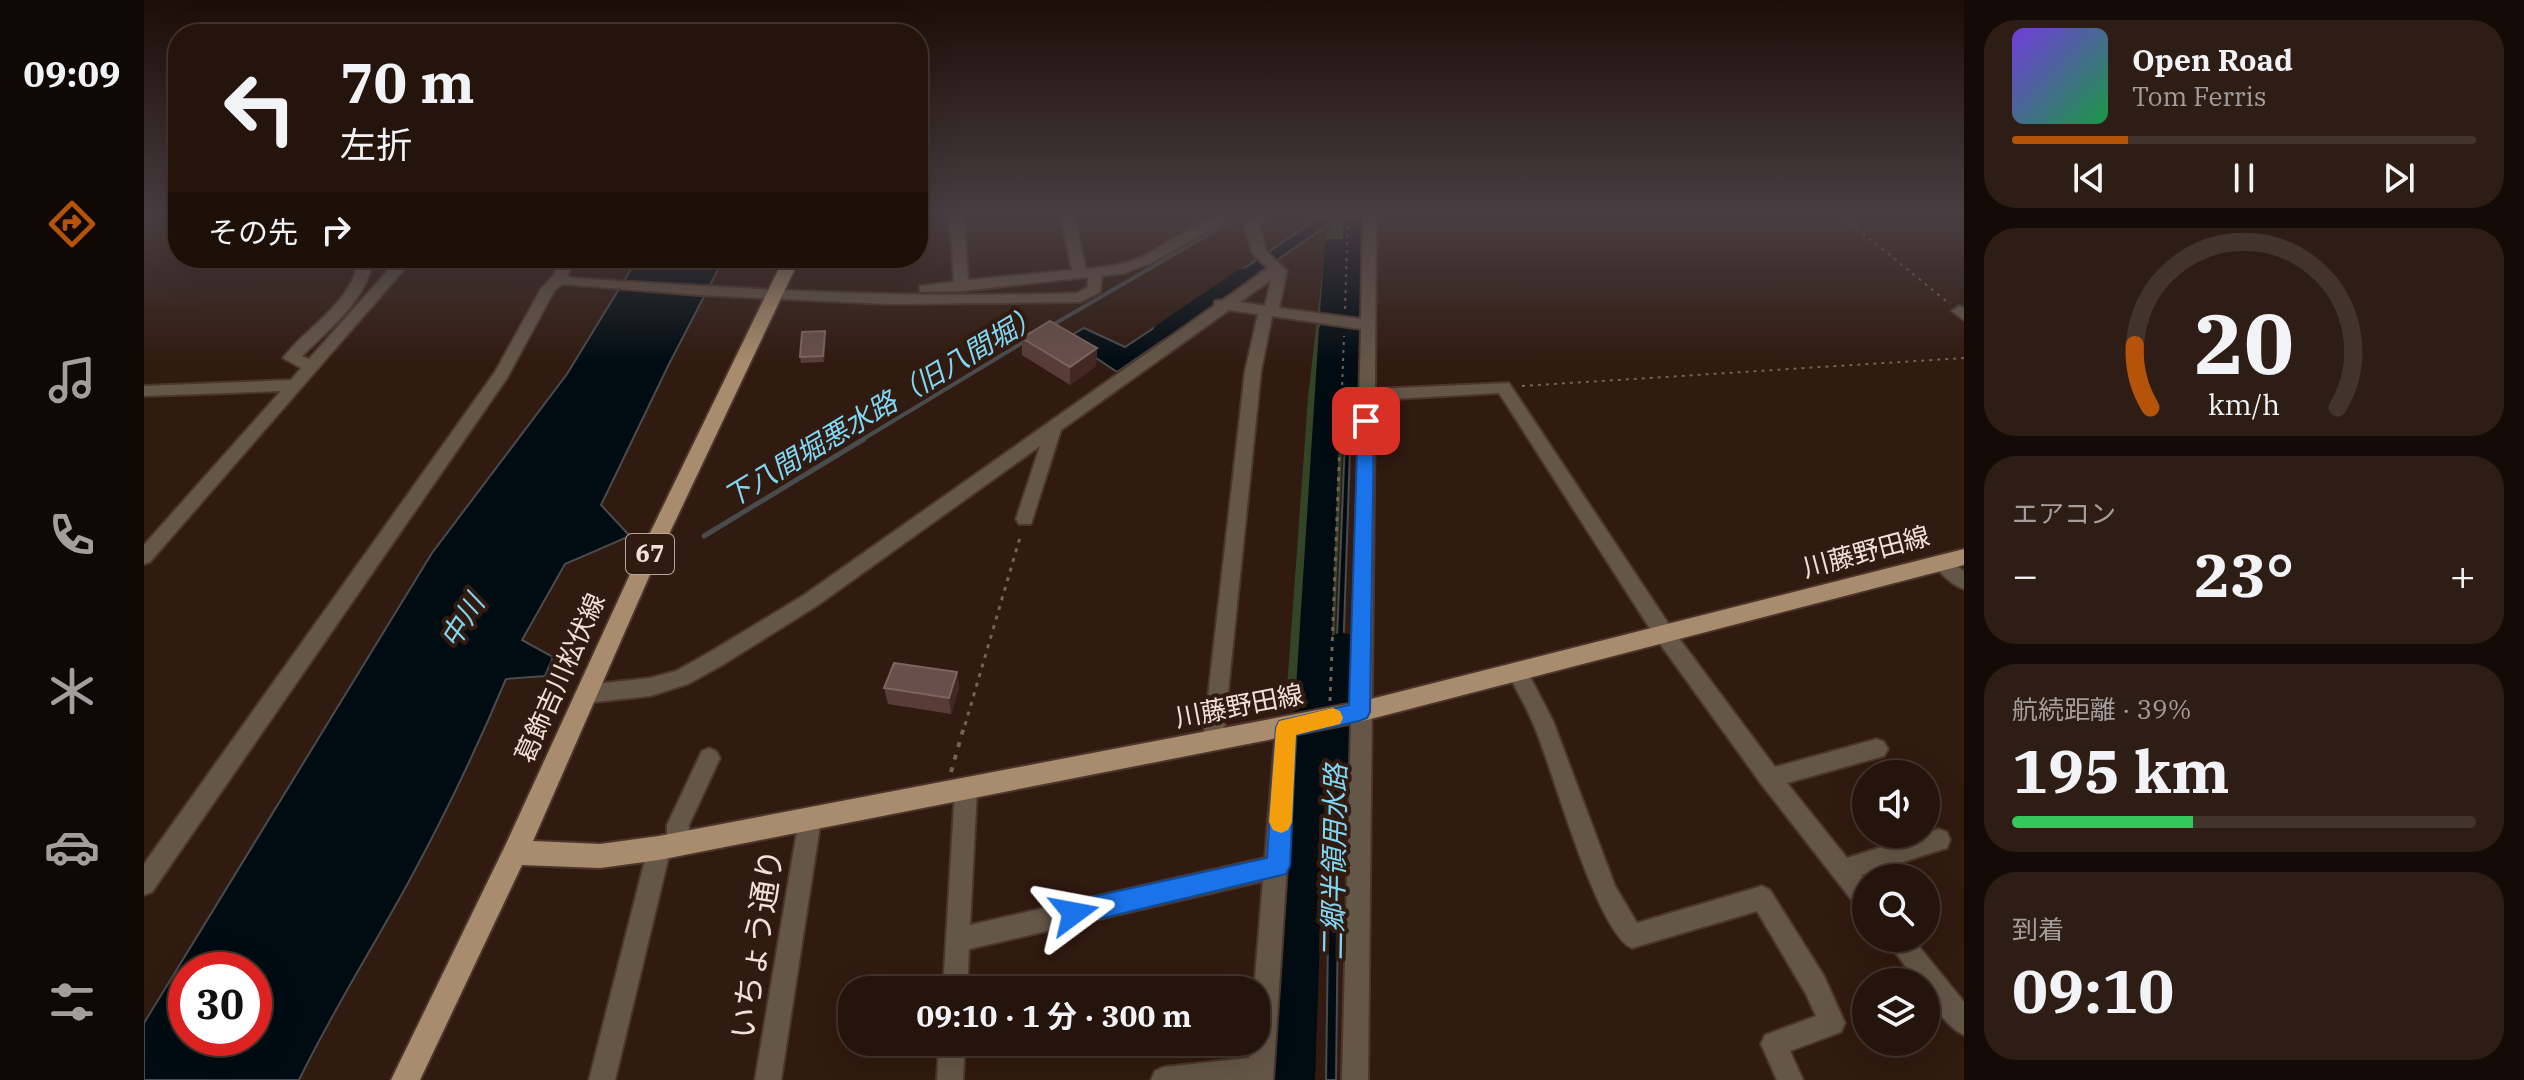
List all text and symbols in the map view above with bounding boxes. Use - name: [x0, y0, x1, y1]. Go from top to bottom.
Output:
- text: Open Road: [2132, 40, 2293, 79]
- text: 70 m: [340, 46, 475, 118]
- text: 09:09: [23, 50, 121, 97]
- icon: left: [208, 56, 312, 160]
- text: Tom Ferris: [2132, 79, 2266, 113]
- text: 左折: [340, 121, 412, 168]
- icon: previous: [2067, 156, 2111, 200]
- icon: pause: [2222, 156, 2266, 200]
- icon: next: [2377, 156, 2421, 200]
- icon: directions: [44, 196, 100, 252]
- icon: right: [314, 208, 358, 252]
- text: その先: [208, 212, 298, 251]
- text: 20: [2194, 289, 2294, 397]
- water label: 下八間堀悪水路（旧八間堀）: [716, 296, 1047, 515]
- icon: music: [44, 352, 100, 408]
- text: km/h: [2208, 386, 2280, 423]
- pin: [1332, 387, 1400, 455]
- icon: arrive: [1344, 399, 1388, 443]
- text: エアコン: [2012, 496, 2116, 530]
- icon: phone: [44, 507, 100, 563]
- street label: 川藤野田線: [1799, 518, 1933, 584]
- road number: 67: [626, 534, 674, 574]
- text: 23°: [2194, 535, 2294, 614]
- text: −: [2012, 546, 2038, 603]
- text: +: [2450, 546, 2476, 603]
- water label: 中川: [431, 585, 494, 654]
- street label: 葛飾吉川松伏線: [507, 588, 612, 768]
- icon: climate: [44, 663, 100, 719]
- street label: 川藤野田線: [1172, 676, 1306, 734]
- text: 航続距離 · 39%: [2012, 692, 2191, 726]
- text: 195 km: [2012, 731, 2230, 810]
- map controls: [1852, 760, 1940, 1056]
- button: sound: [1852, 760, 1940, 848]
- water label: 二郷半領用水路: [1313, 762, 1354, 960]
- icon: car: [44, 819, 100, 875]
- street label: いちょう通り: [720, 846, 792, 1042]
- button: search: [1852, 864, 1940, 952]
- position arrow: [1032, 871, 1116, 955]
- text: 到着: [2012, 912, 2064, 946]
- text: 09:10: [2012, 951, 2174, 1030]
- speed limit sign: 30: [168, 952, 272, 1056]
- button: layers: [1852, 968, 1940, 1056]
- icon: filters: [44, 974, 100, 1030]
- text: 09:10 · 1 分 · 300 m: [916, 996, 1192, 1035]

